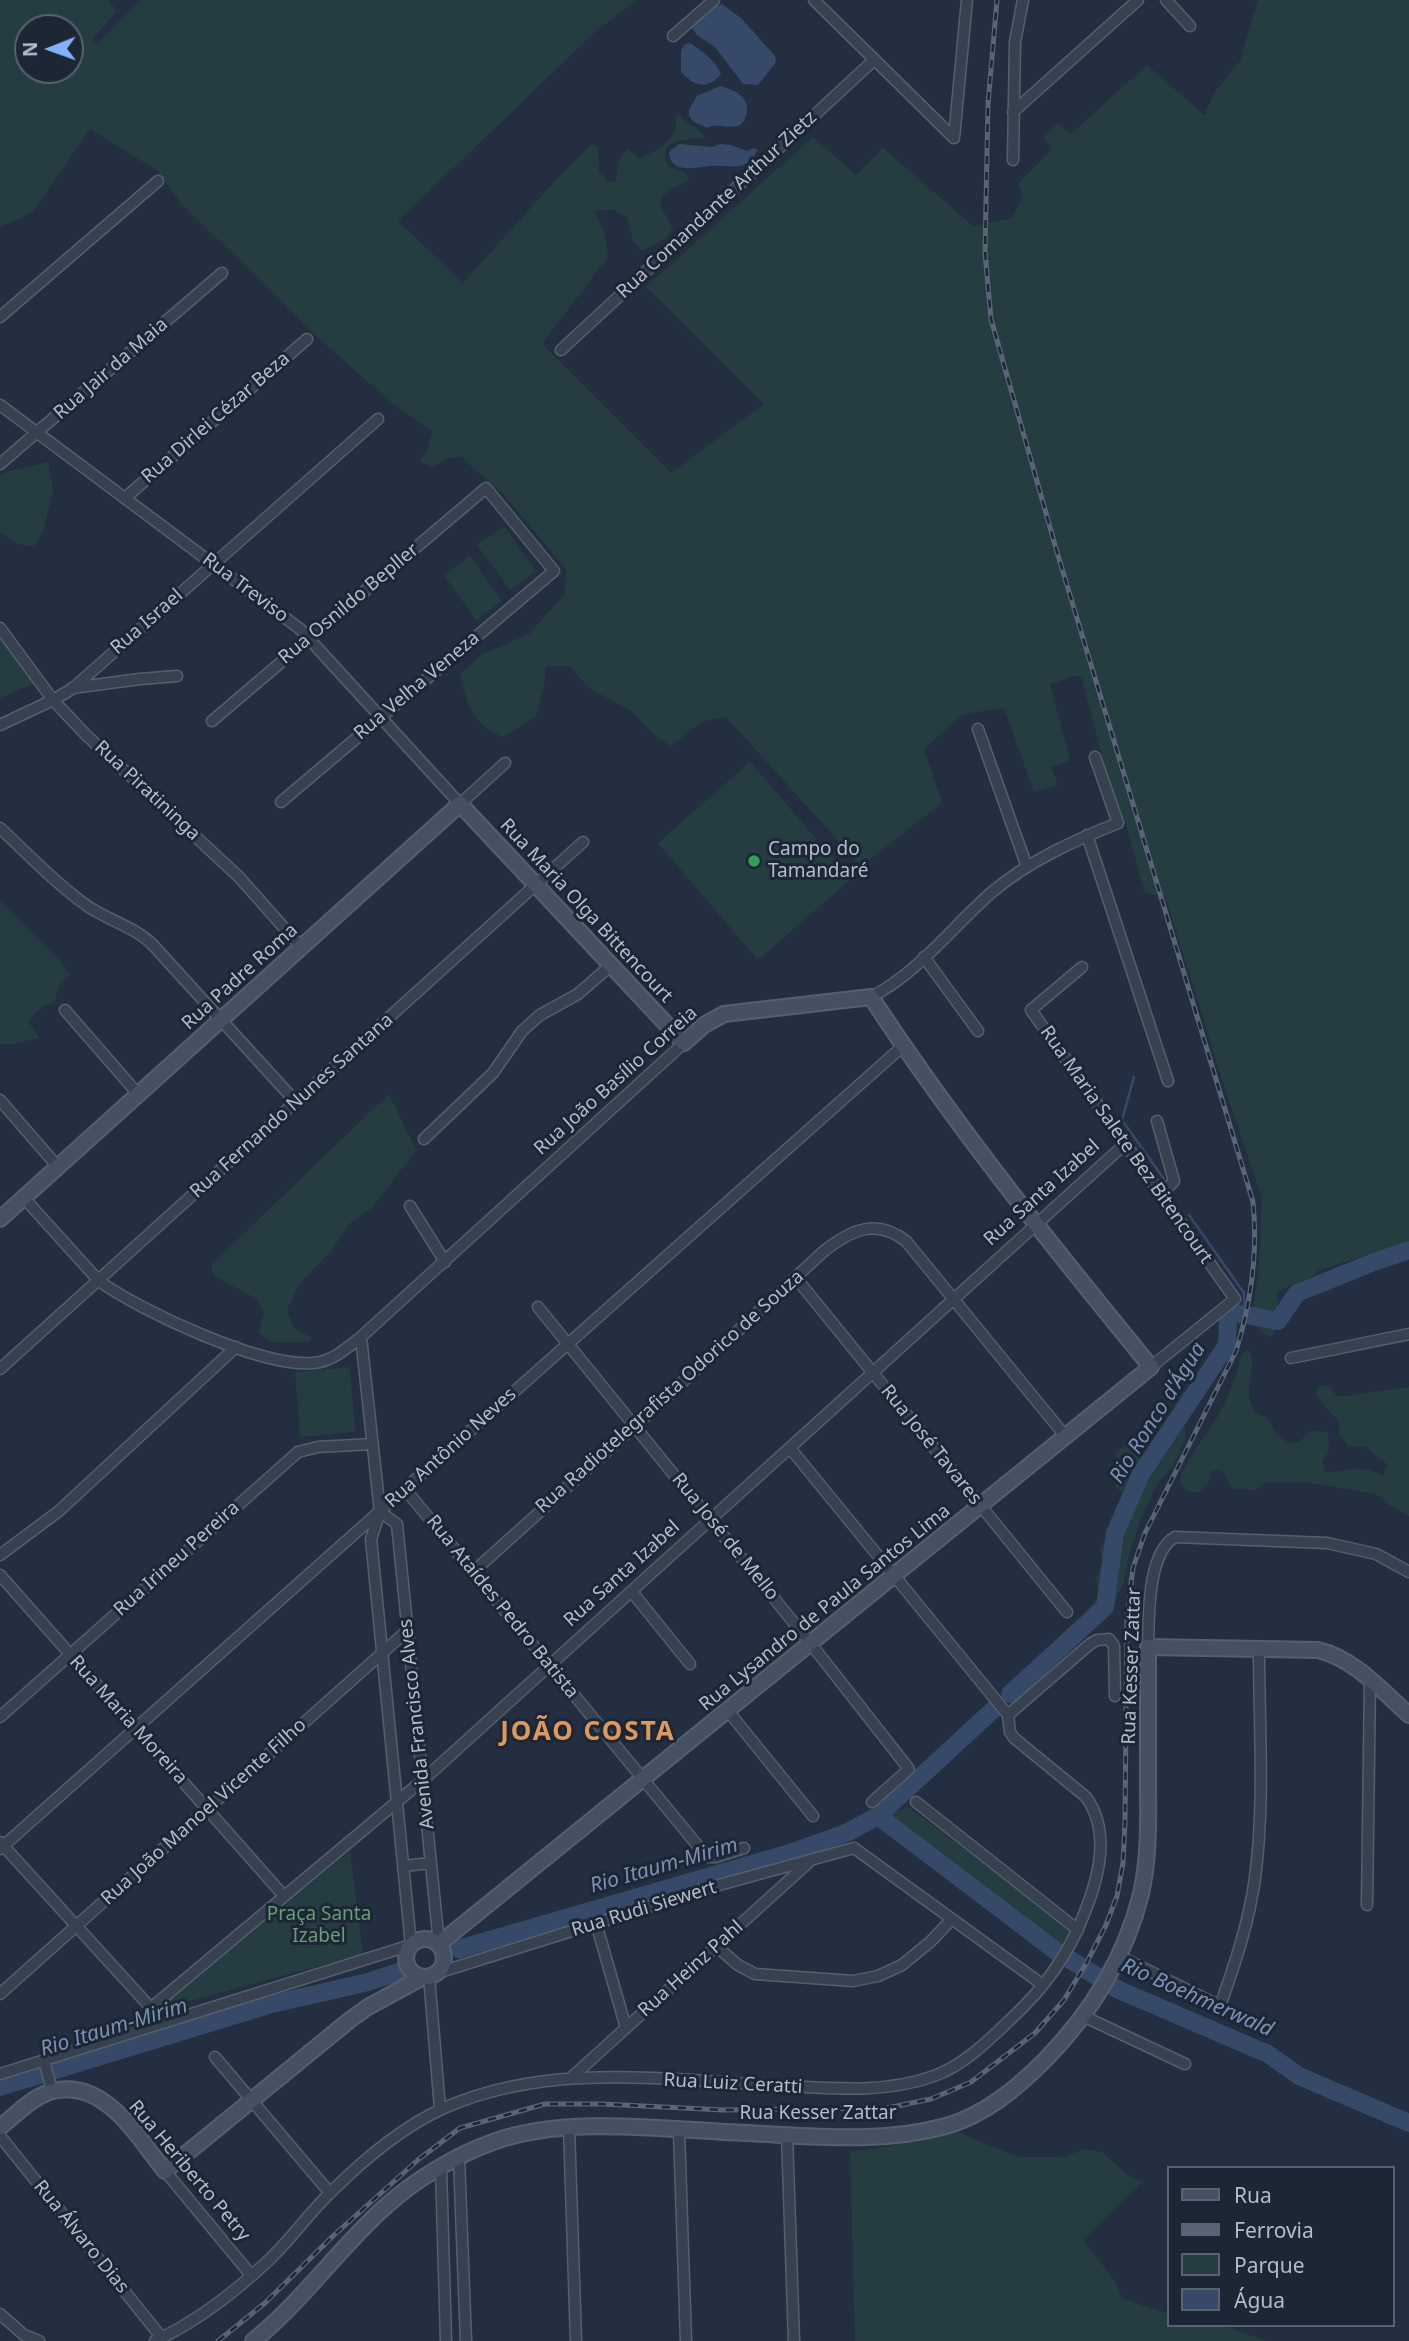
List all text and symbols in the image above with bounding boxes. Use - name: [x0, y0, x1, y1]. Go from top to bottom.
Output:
- north arrow: [14, 14, 84, 84]
- text: N: [17, 41, 43, 57]
- street label: Rua Comandante Arthur Zietz: [612, 106, 822, 304]
- street label: Rua Jair da Maia: [49, 313, 173, 425]
- street label: Rua Dirlei Cézar Beza: [137, 348, 295, 488]
- street label: Rua Osnildo Bepller: [274, 539, 424, 669]
- street label: Rua Treviso: [198, 548, 292, 628]
- street label: Rua Israel: [106, 584, 188, 660]
- street label: Rua Velha Veneza: [350, 627, 484, 745]
- street label: Rua Piratininga: [89, 736, 205, 846]
- street label: Rua Maria Olga Bittencourt: [495, 814, 677, 1008]
- place label: Campo do Tamandaré: [768, 839, 868, 883]
- marker: Campo do Tamandaré: [746, 853, 762, 869]
- street label: Rua Padre Roma: [177, 919, 303, 1035]
- street label: Rua João Basílio Correia: [530, 1002, 702, 1160]
- street label: Rua Fernando Nunes Santana: [186, 1009, 398, 1203]
- street label: Rua Maria Salete Bez Bitencourt: [1035, 1022, 1217, 1268]
- street label: Rua Santa Izabel: [979, 1135, 1105, 1251]
- street label: Rua Radiotelegrafista Odorico de Souza: [531, 1266, 809, 1518]
- water label: Rio Ronco d'Água: [1105, 1338, 1211, 1488]
- street label: Rua José Tavares: [876, 1380, 986, 1510]
- street label: Rua Antônio Neves: [381, 1383, 521, 1513]
- street label: Rua José de Mello: [667, 1469, 783, 1605]
- street label: Rua Irineu Pereira: [110, 1497, 244, 1621]
- street label: Rua Lysandro de Paula Santos Lima: [695, 1500, 955, 1716]
- street label: Rua Ataídes Pedro Batista: [421, 1511, 583, 1703]
- street label: Rua Santa Izabel: [559, 1516, 685, 1632]
- street label: Rua Kesser Zattar: [1118, 1587, 1146, 1745]
- street label: Avenida Francisco Alves: [395, 1618, 439, 1830]
- street label: Rua Maria Moreira: [64, 1651, 192, 1789]
- street label: Rua João Manoel Vicente Filho: [97, 1714, 311, 1910]
- district label: JOÃO COSTA: [501, 1717, 675, 1749]
- water label: Rio Itaum-Mirim: [587, 1833, 741, 1899]
- street label: Rua Rudi Siewert: [569, 1876, 719, 1942]
- park label: Praça Santa Izabel: [267, 1904, 371, 1948]
- street label: Rua Heinz Pahl: [634, 1916, 748, 2022]
- water label: Rio Boehmerwald: [1117, 1953, 1277, 2043]
- water label: Rio Itaum-Mirim: [37, 1994, 191, 2062]
- street label: Rua Luiz Ceratti: [663, 2069, 803, 2099]
- street label: Rua Heriberto Petry: [123, 2096, 255, 2246]
- street label: Rua Kesser Zattar: [739, 2103, 897, 2125]
- legend: [1168, 2166, 1395, 2327]
- street label: Rua Álvaro Dias: [28, 2176, 134, 2298]
- text: Rua: [1234, 2181, 1272, 2209]
- text: Ferrovia: [1234, 2216, 1314, 2244]
- text: Parque: [1234, 2251, 1304, 2279]
- text: Água: [1234, 2286, 1285, 2314]

